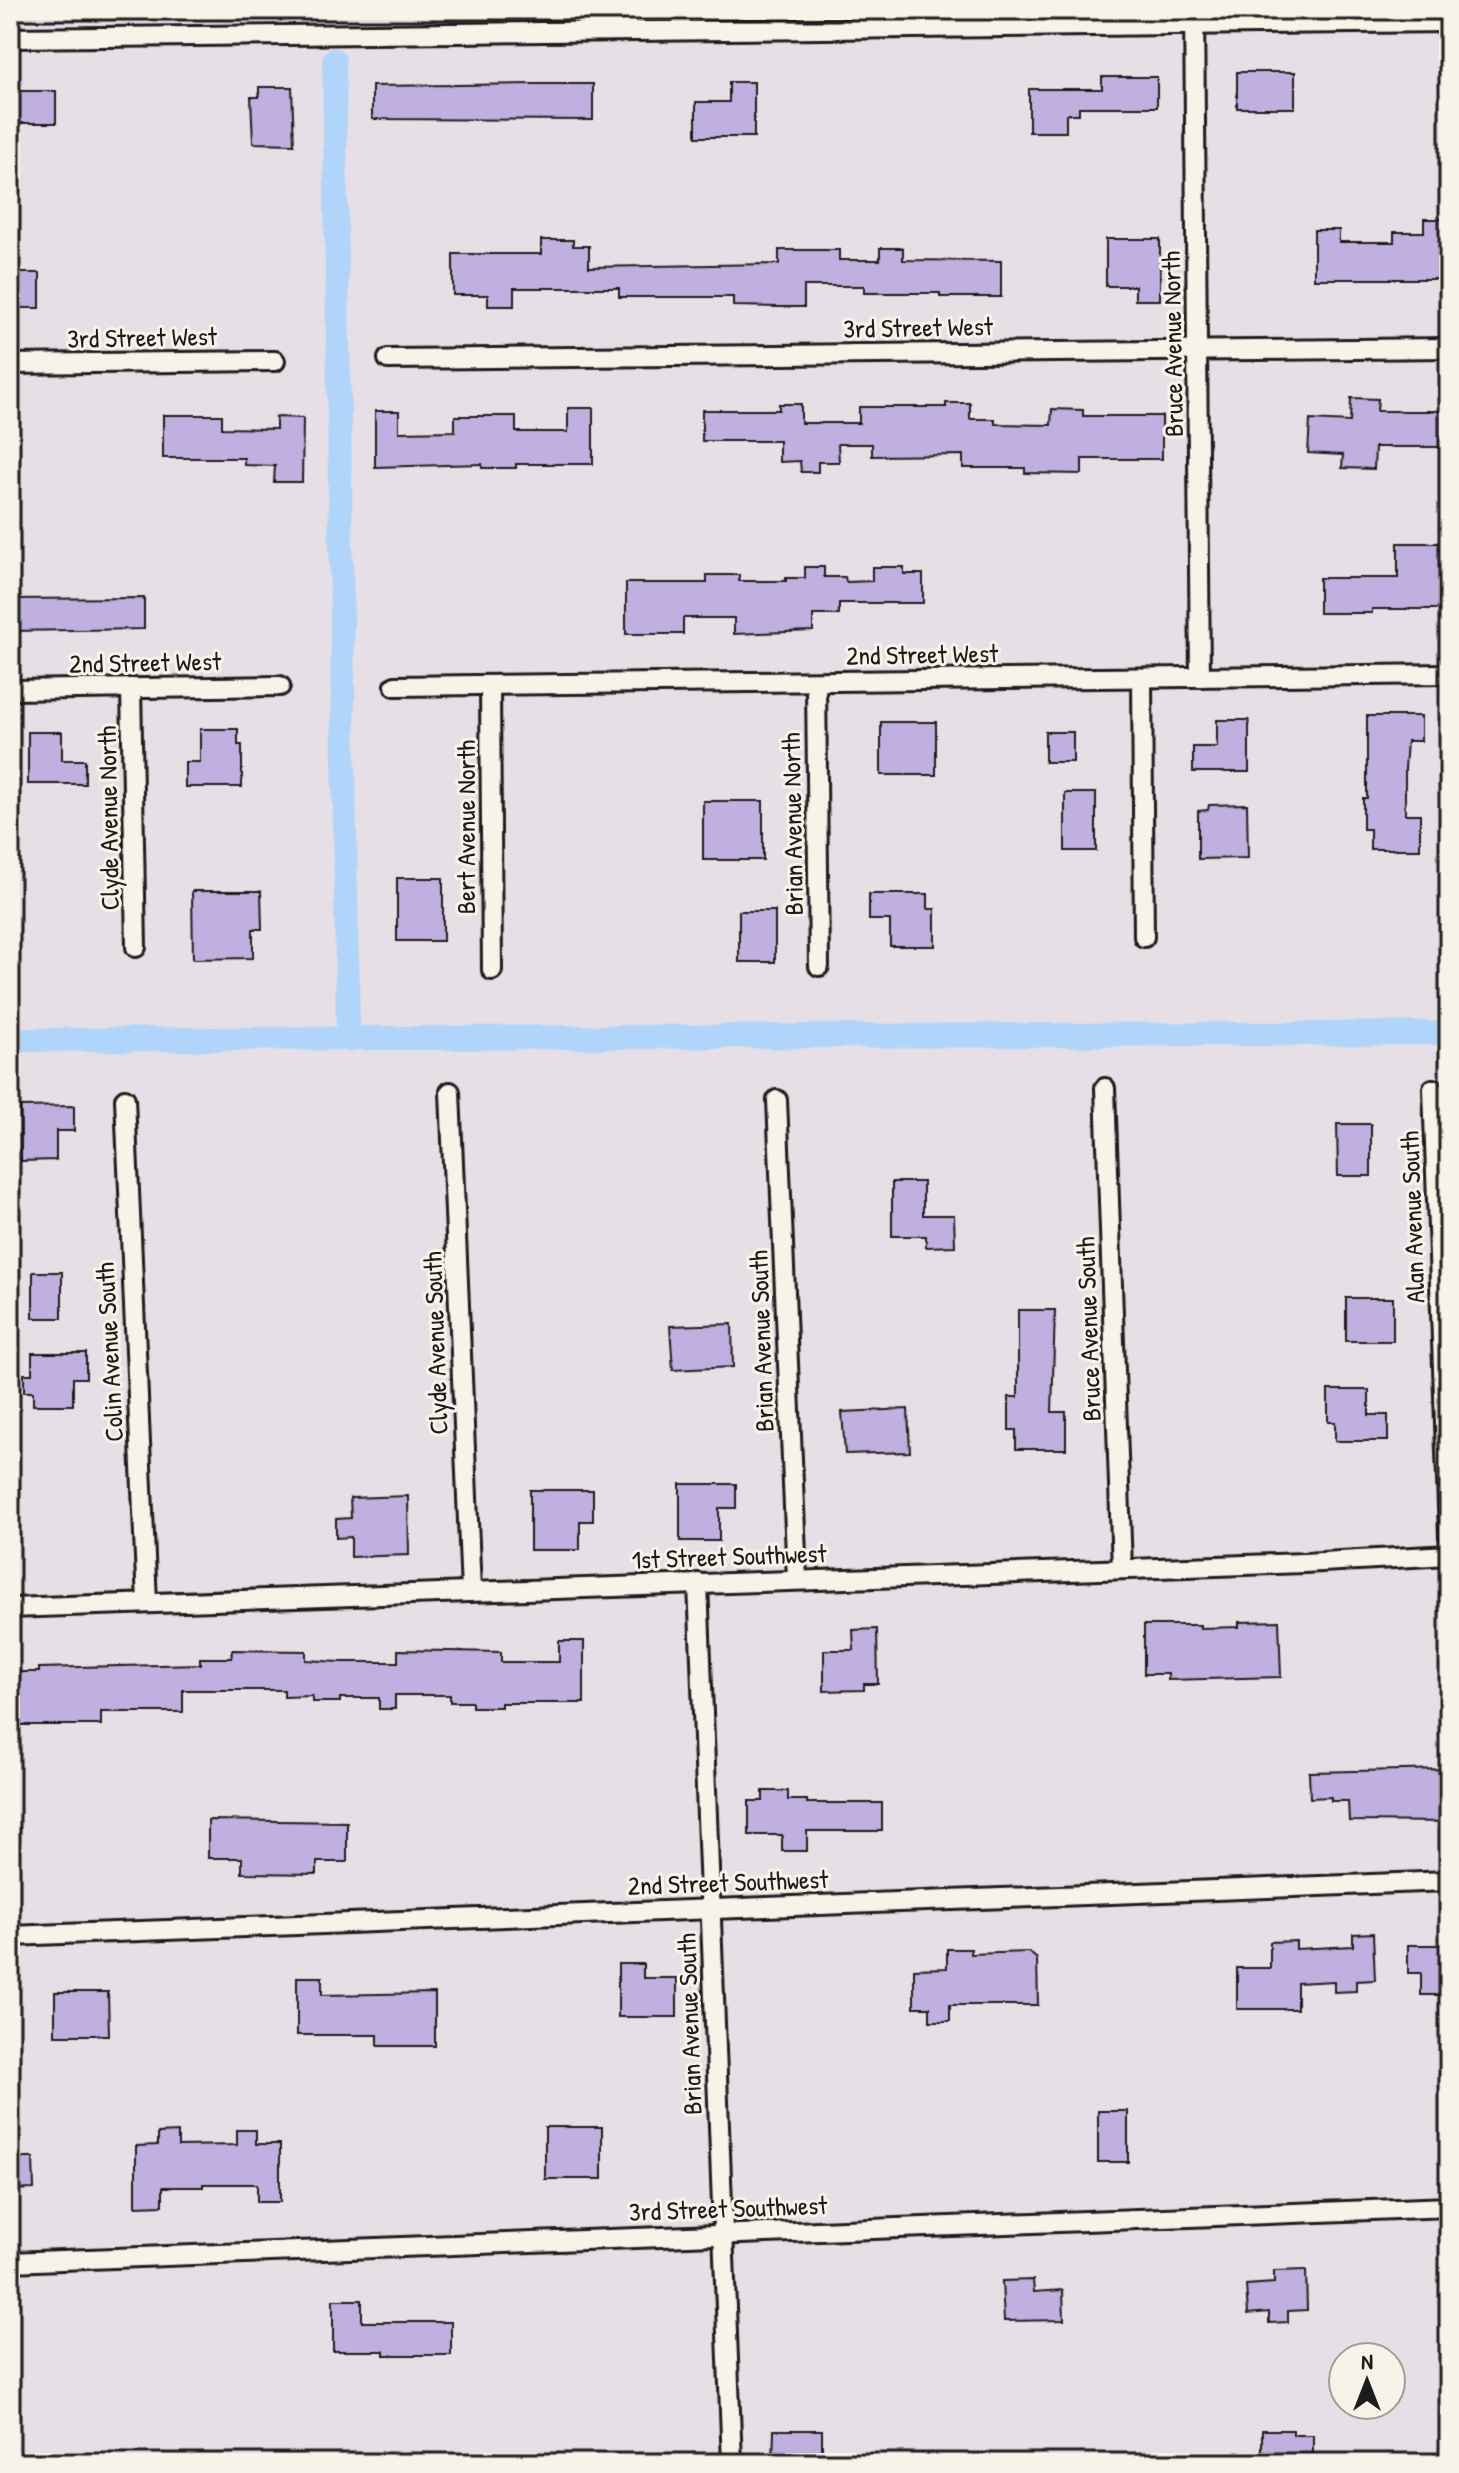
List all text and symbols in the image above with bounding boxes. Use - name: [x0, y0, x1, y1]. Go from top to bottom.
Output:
- street label: Bruce Avenue North: [1153, 251, 1191, 437]
- street label: 3rd Street West: [843, 308, 994, 346]
- street label: 3rd Street West: [67, 318, 218, 356]
- street label: 2nd Street West: [846, 635, 999, 673]
- street label: 2nd Street West: [69, 643, 222, 681]
- street label: Clyde Avenue North: [89, 725, 127, 911]
- street label: Brian Avenue North: [773, 732, 811, 916]
- street label: Bert Avenue North: [448, 740, 483, 914]
- street label: Alan Avenue South: [1392, 1130, 1432, 1304]
- street label: Bruce Avenue South: [1067, 1236, 1109, 1422]
- street label: Brian Avenue South: [740, 1250, 782, 1432]
- street label: Clyde Avenue South: [414, 1251, 456, 1435]
- street label: Colin Avenue South: [87, 1261, 131, 1443]
- street label: 1st Street Southwest: [631, 1535, 828, 1577]
- street label: 2nd Street Southwest: [627, 1861, 830, 1903]
- street label: Brian Avenue South: [668, 1933, 710, 2115]
- street label: 3rd Street Southwest: [628, 2187, 829, 2229]
- north arrow: [1327, 2341, 1407, 2421]
- text: N: [1361, 2346, 1373, 2376]

